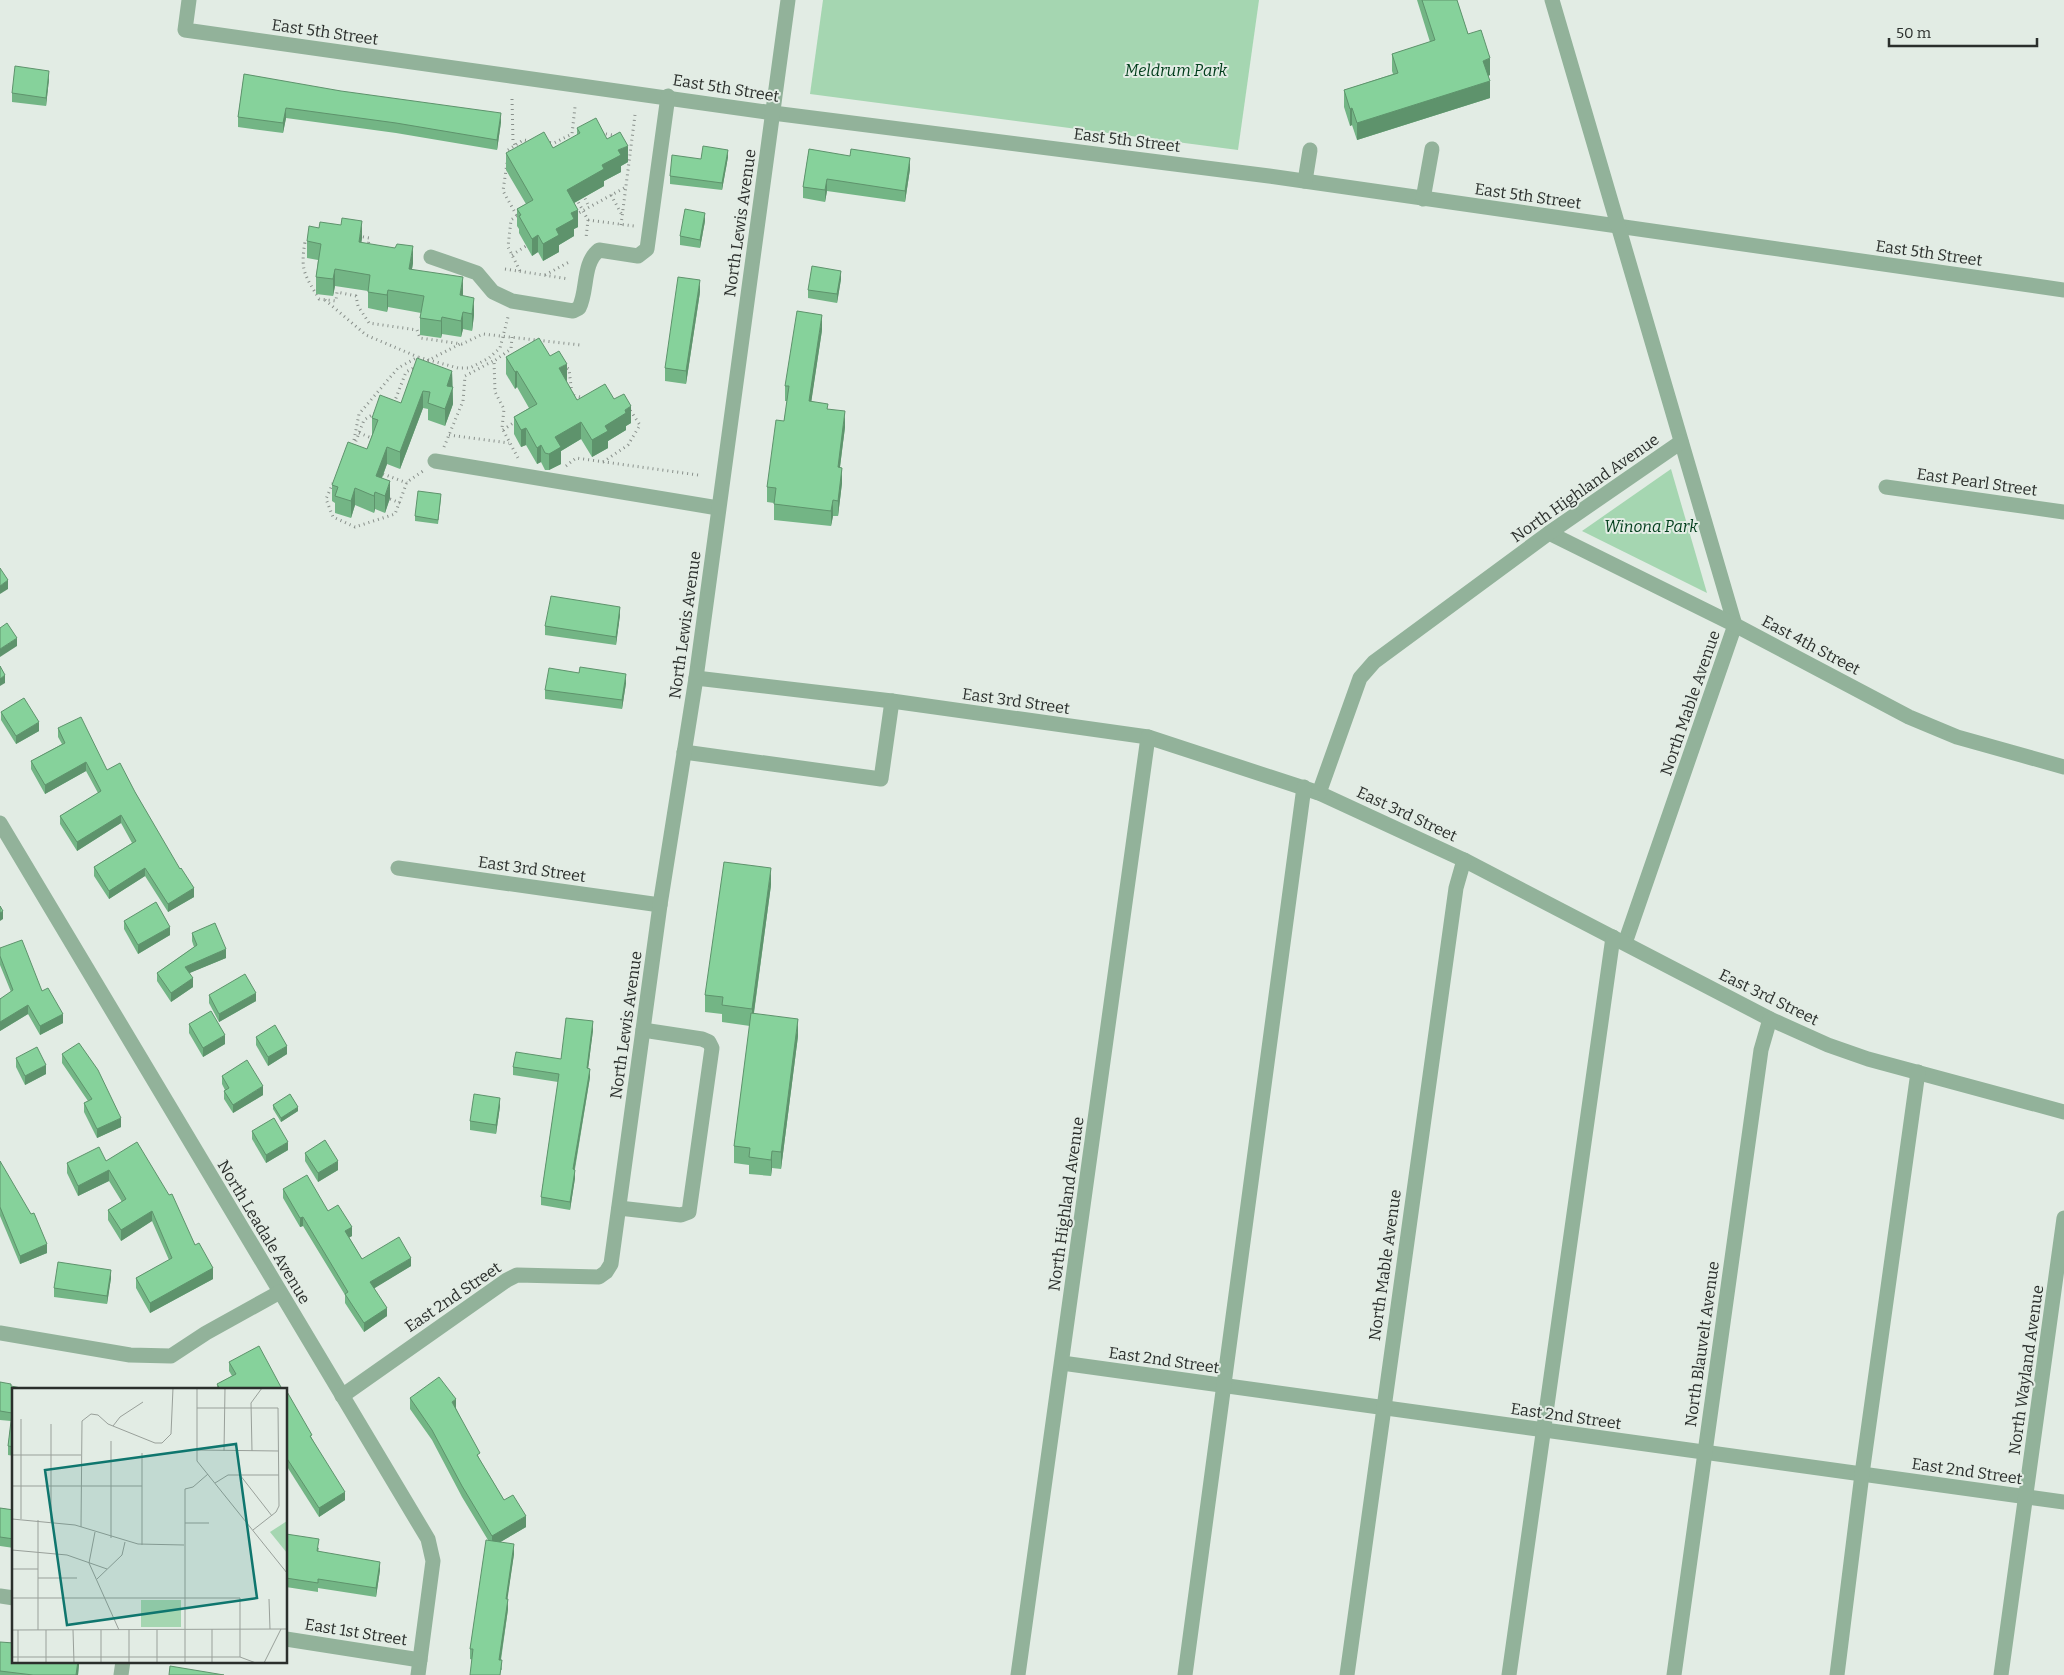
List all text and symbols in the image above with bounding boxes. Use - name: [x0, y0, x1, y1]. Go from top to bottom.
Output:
- street label: East 5th Street: [270, 15, 380, 49]
- scale bar: [1889, 15, 2036, 47]
- text: 50 m: [1896, 24, 1932, 42]
- park label: Meldrum Park: [1125, 61, 1228, 80]
- street label: East 5th Street: [671, 70, 781, 106]
- street label: East 5th Street: [1072, 124, 1182, 156]
- street label: North Lewis Avenue: [720, 148, 760, 298]
- street label: East 5th Street: [1473, 179, 1583, 213]
- street label: East 5th Street: [1874, 236, 1984, 270]
- street label: North Highland Avenue: [1508, 430, 1662, 546]
- street label: East Pearl Street: [1915, 464, 2039, 500]
- park label: Winona Park: [1604, 517, 1698, 536]
- street label: North Lewis Avenue: [665, 550, 705, 700]
- street label: East 4th Street: [1759, 611, 1863, 679]
- street label: North Mable Avenue: [1656, 628, 1724, 778]
- street label: East 3rd Street: [961, 684, 1071, 718]
- street label: East 3rd Street: [1354, 782, 1460, 846]
- street label: East 3rd Street: [477, 852, 587, 886]
- street label: North Lewis Avenue: [606, 950, 646, 1100]
- street label: East 3rd Street: [1716, 965, 1822, 1029]
- street label: North Highland Avenue: [1044, 1116, 1088, 1292]
- street label: North Leadale Avenue: [214, 1157, 314, 1307]
- street label: North Mable Avenue: [1365, 1188, 1405, 1342]
- street label: East 2nd Street: [401, 1258, 505, 1336]
- street label: North Blauvelt Avenue: [1681, 1260, 1723, 1428]
- street label: North Wayland Avenue: [2005, 1284, 2047, 1456]
- street label: East 2nd Street: [1107, 1343, 1221, 1377]
- inset map: [12, 1388, 288, 1662]
- street label: East 2nd Street: [1509, 1399, 1623, 1433]
- street label: East 2nd Street: [1910, 1454, 2024, 1488]
- street label: East 1st Street: [303, 1615, 409, 1649]

